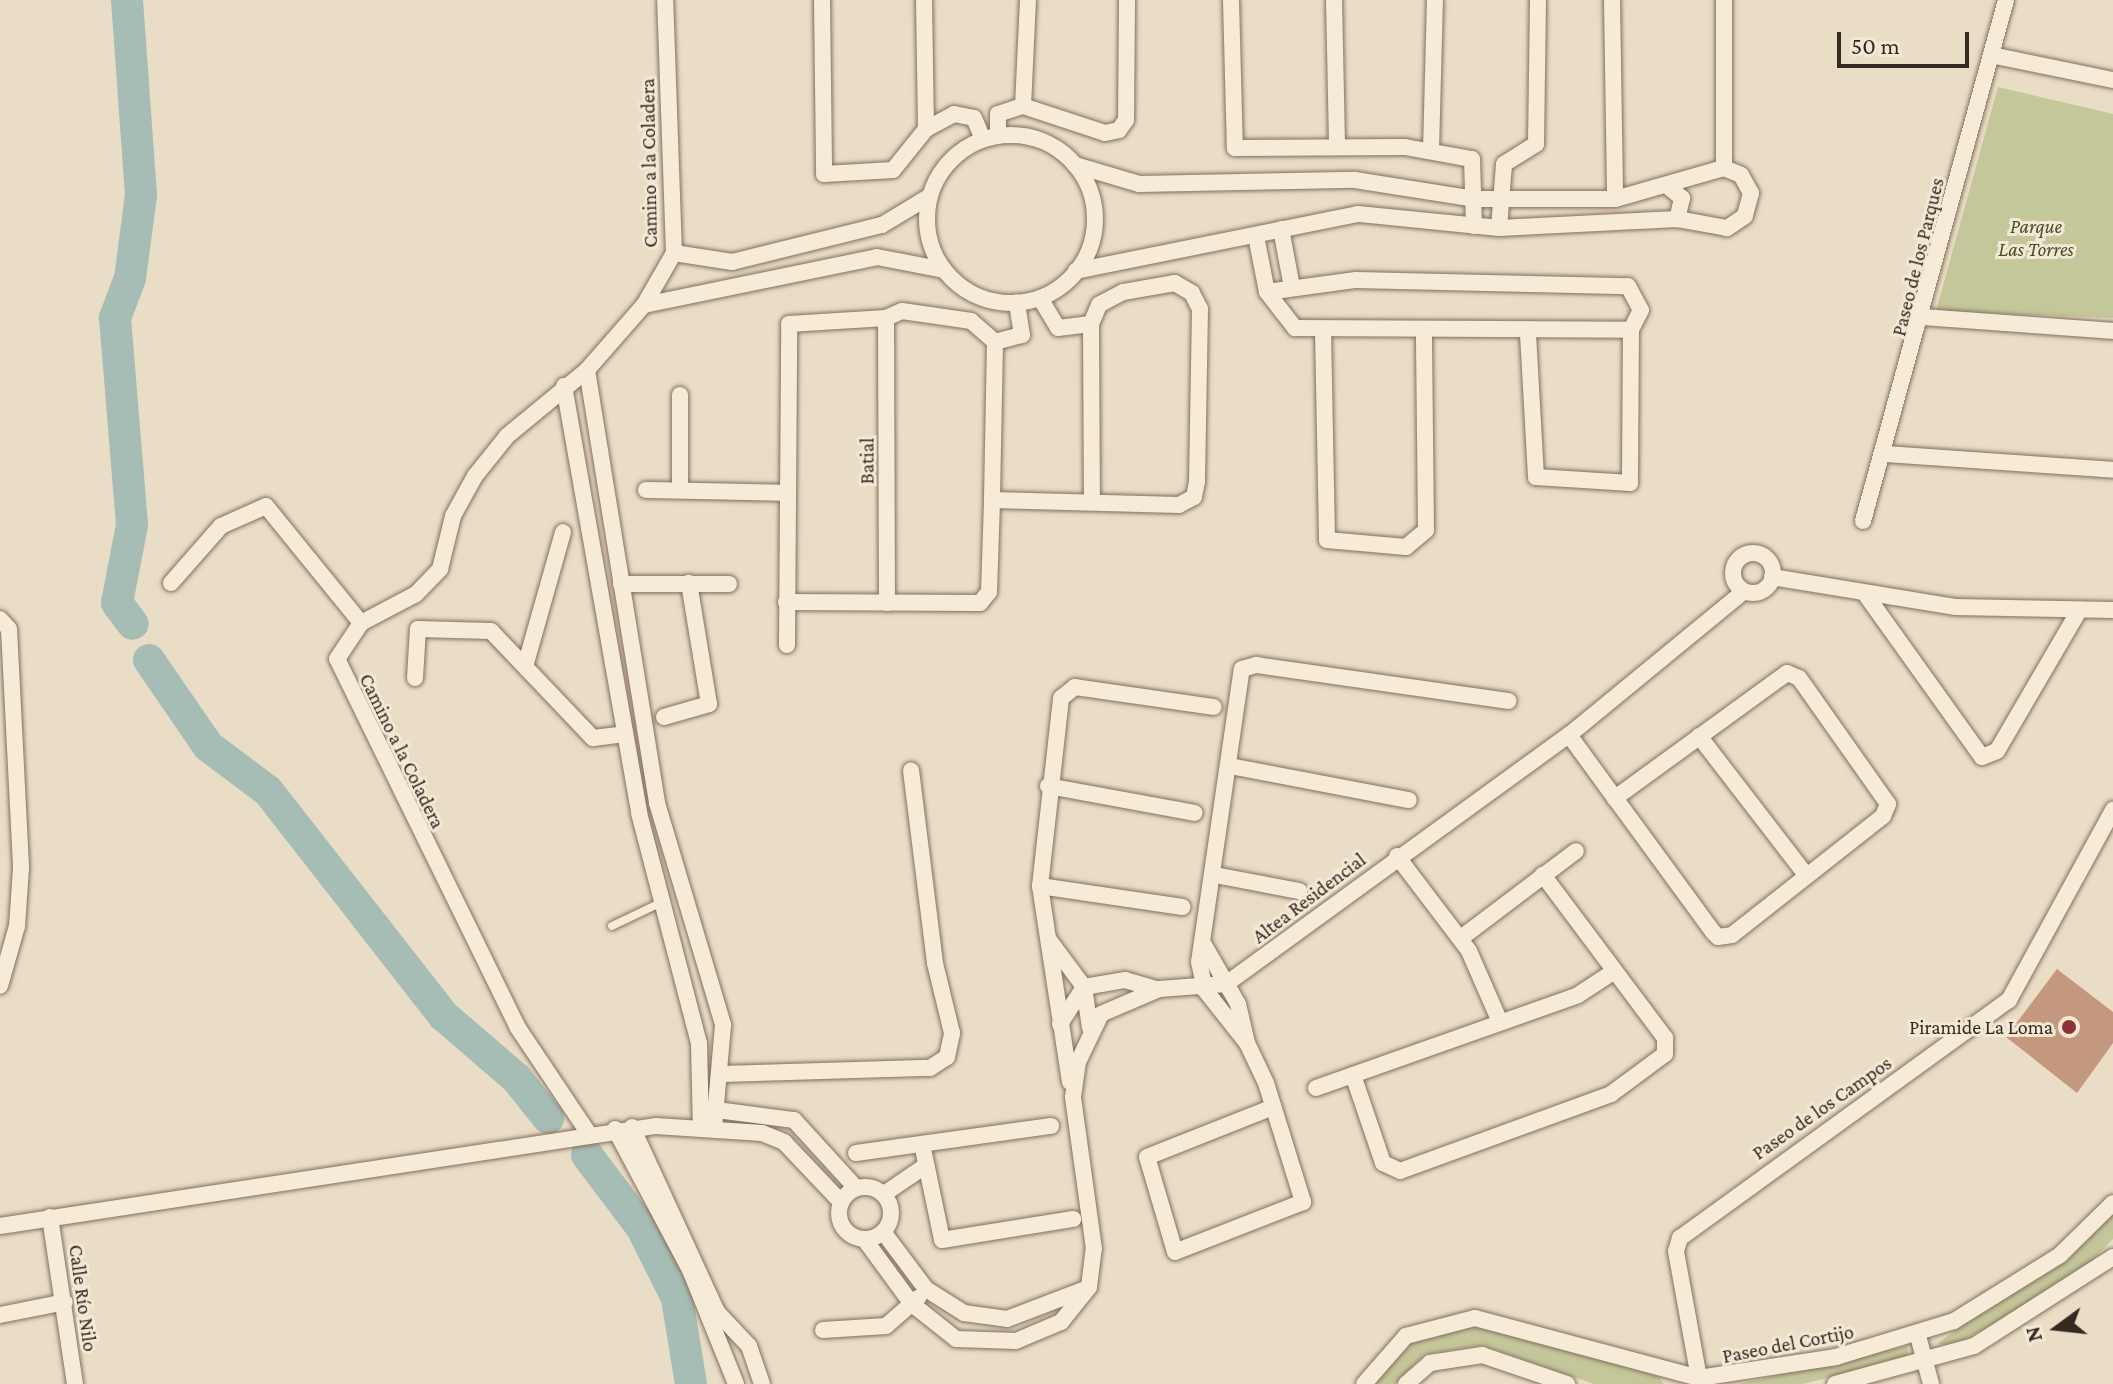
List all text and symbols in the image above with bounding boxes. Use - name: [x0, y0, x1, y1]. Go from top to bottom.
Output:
- scale bar: [1841, 16, 1973, 66]
- text: 50 m: [1851, 32, 1900, 59]
- street label: Camino a la Coladera: [636, 78, 662, 248]
- street label: Paseo de los Parques: [1887, 175, 1949, 339]
- park label: Parque Las Torres: [1998, 214, 2074, 261]
- street label: Batial: [855, 438, 879, 484]
- street label: Camino a la Coladera: [354, 670, 450, 832]
- street label: Altea Residencial: [1248, 848, 1370, 948]
- place label: Piramide La Loma: [1909, 1015, 2053, 1039]
- marker: Piramide La Loma: [2060, 1018, 2078, 1036]
- street label: Paseo de los Campos: [1748, 1051, 1896, 1165]
- street label: Calle Río Nilo: [64, 1243, 102, 1353]
- north arrow: [2017, 1288, 2097, 1368]
- street label: Paseo del Cortijo: [1720, 1320, 1856, 1368]
- text: N: [2019, 1324, 2047, 1345]

